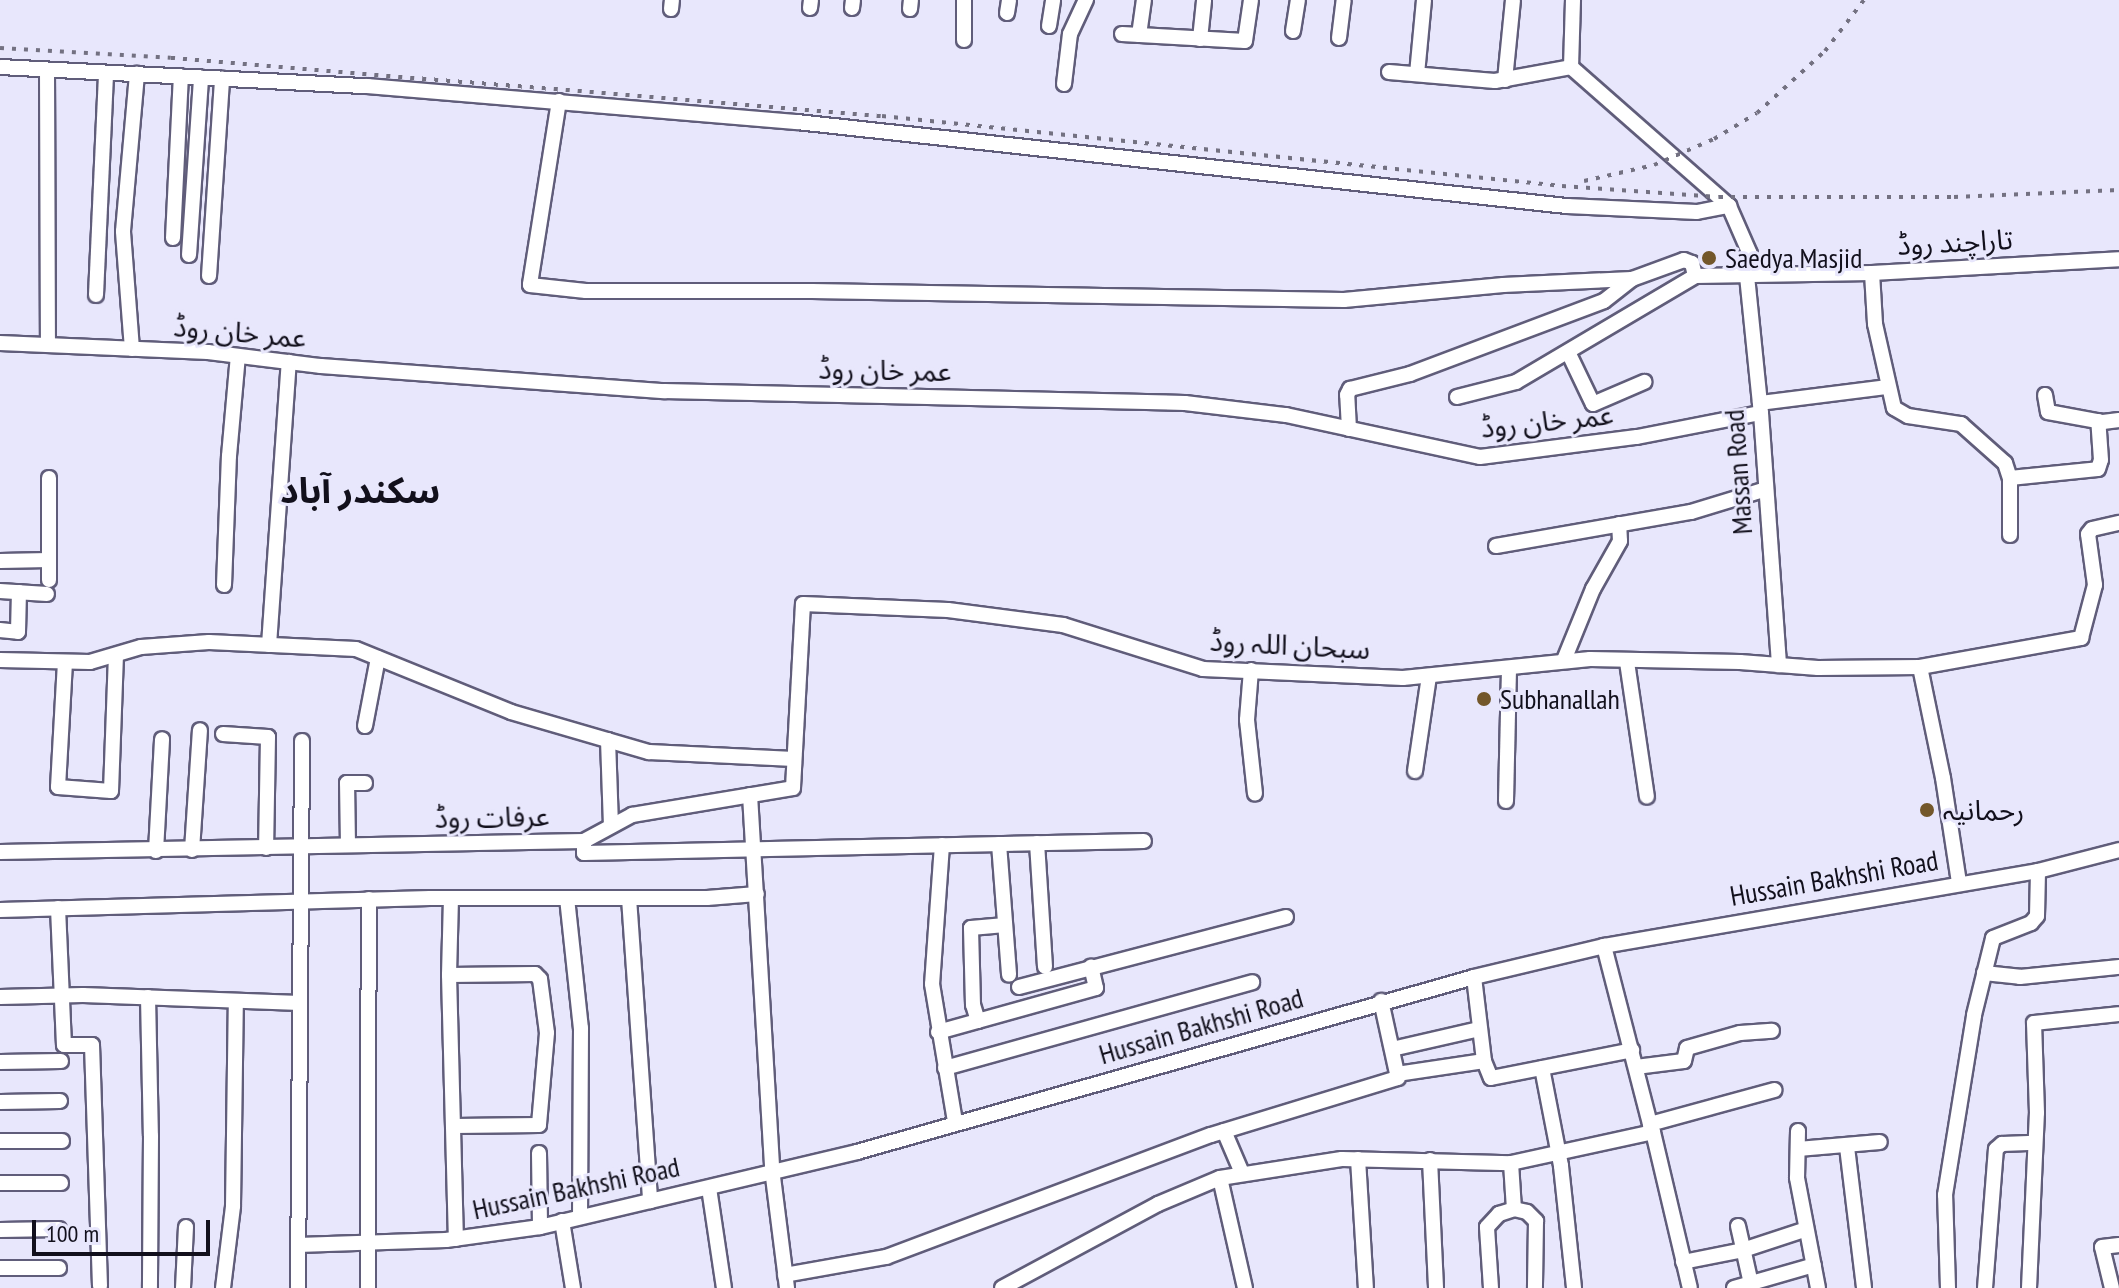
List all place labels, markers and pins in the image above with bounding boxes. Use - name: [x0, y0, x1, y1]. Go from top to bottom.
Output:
- place label: Saedya Masjid: [1725, 241, 1862, 275]
- marker: Saedya Masjid: [1700, 249, 1718, 267]
- place label: Subhanallah: [1500, 682, 1620, 716]
- marker: Subhanallah: [1475, 690, 1493, 708]
- place label: رحمانیہ: [1943, 793, 2024, 827]
- marker: رحمانیہ: [1918, 801, 1936, 819]

